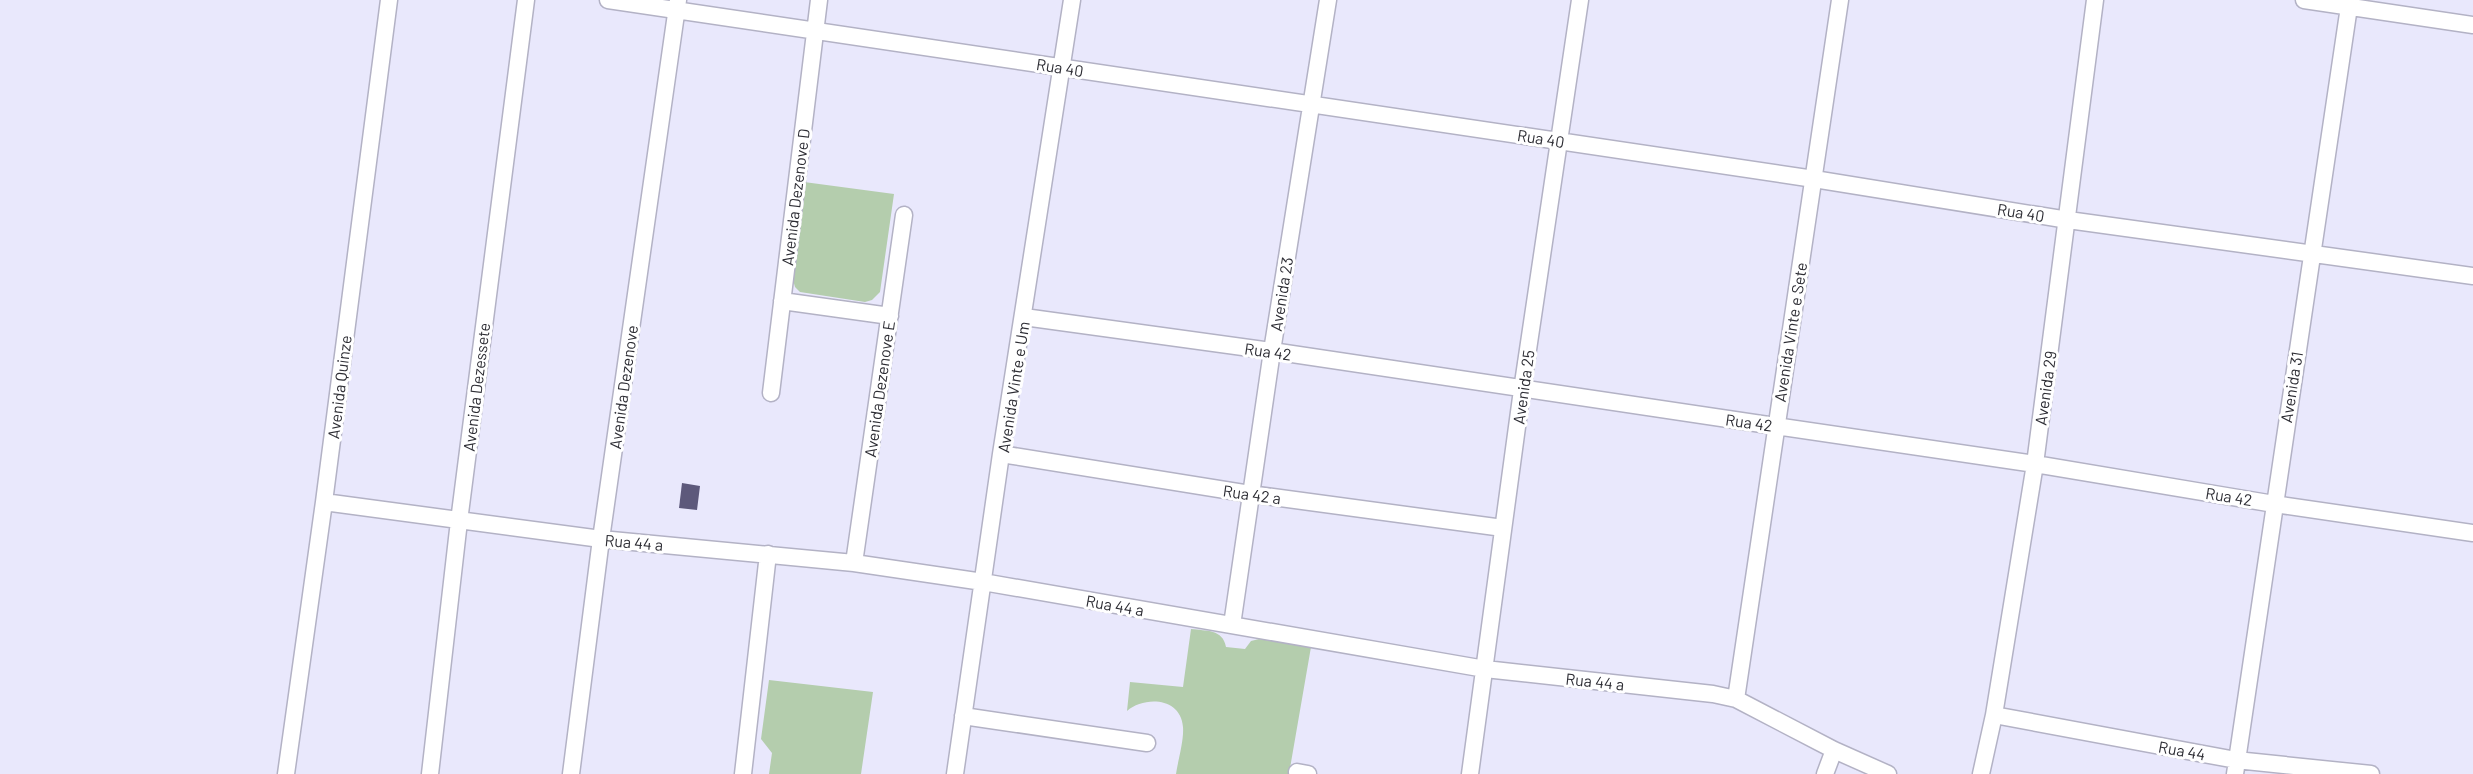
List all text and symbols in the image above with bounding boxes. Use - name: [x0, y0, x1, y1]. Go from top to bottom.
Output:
- street label: Rua 40: [1035, 54, 1085, 80]
- street label: Rua 40: [1516, 125, 1566, 151]
- street label: Avenida Dezenove D: [777, 127, 813, 267]
- street label: Rua 40: [1996, 199, 2046, 225]
- street label: Avenida 23: [1266, 256, 1296, 332]
- street label: Avenida Vinte e Sete: [1770, 261, 1810, 403]
- street label: Avenida Dezenove E: [860, 320, 898, 458]
- street label: Avenida Vinte e Um: [993, 320, 1033, 454]
- street label: Avenida Dezessete: [459, 322, 493, 452]
- street label: Avenida Dezenove: [605, 324, 641, 450]
- street label: Avenida Quinze: [323, 334, 355, 440]
- street label: Rua 42: [1243, 338, 1293, 364]
- street label: Avenida 25: [1508, 349, 1538, 425]
- street label: Avenida 29: [2030, 350, 2060, 426]
- street label: Avenida 31: [2276, 350, 2306, 424]
- street label: Rua 42: [1724, 409, 1774, 435]
- street label: Rua 42 a: [1222, 481, 1282, 507]
- street label: Rua 42: [2204, 483, 2254, 509]
- street label: Rua 44 a: [604, 530, 664, 554]
- street label: Rua 44 a: [1084, 591, 1146, 619]
- street label: Rua 44 a: [1565, 668, 1625, 694]
- street label: Rua 44: [2157, 737, 2207, 763]

